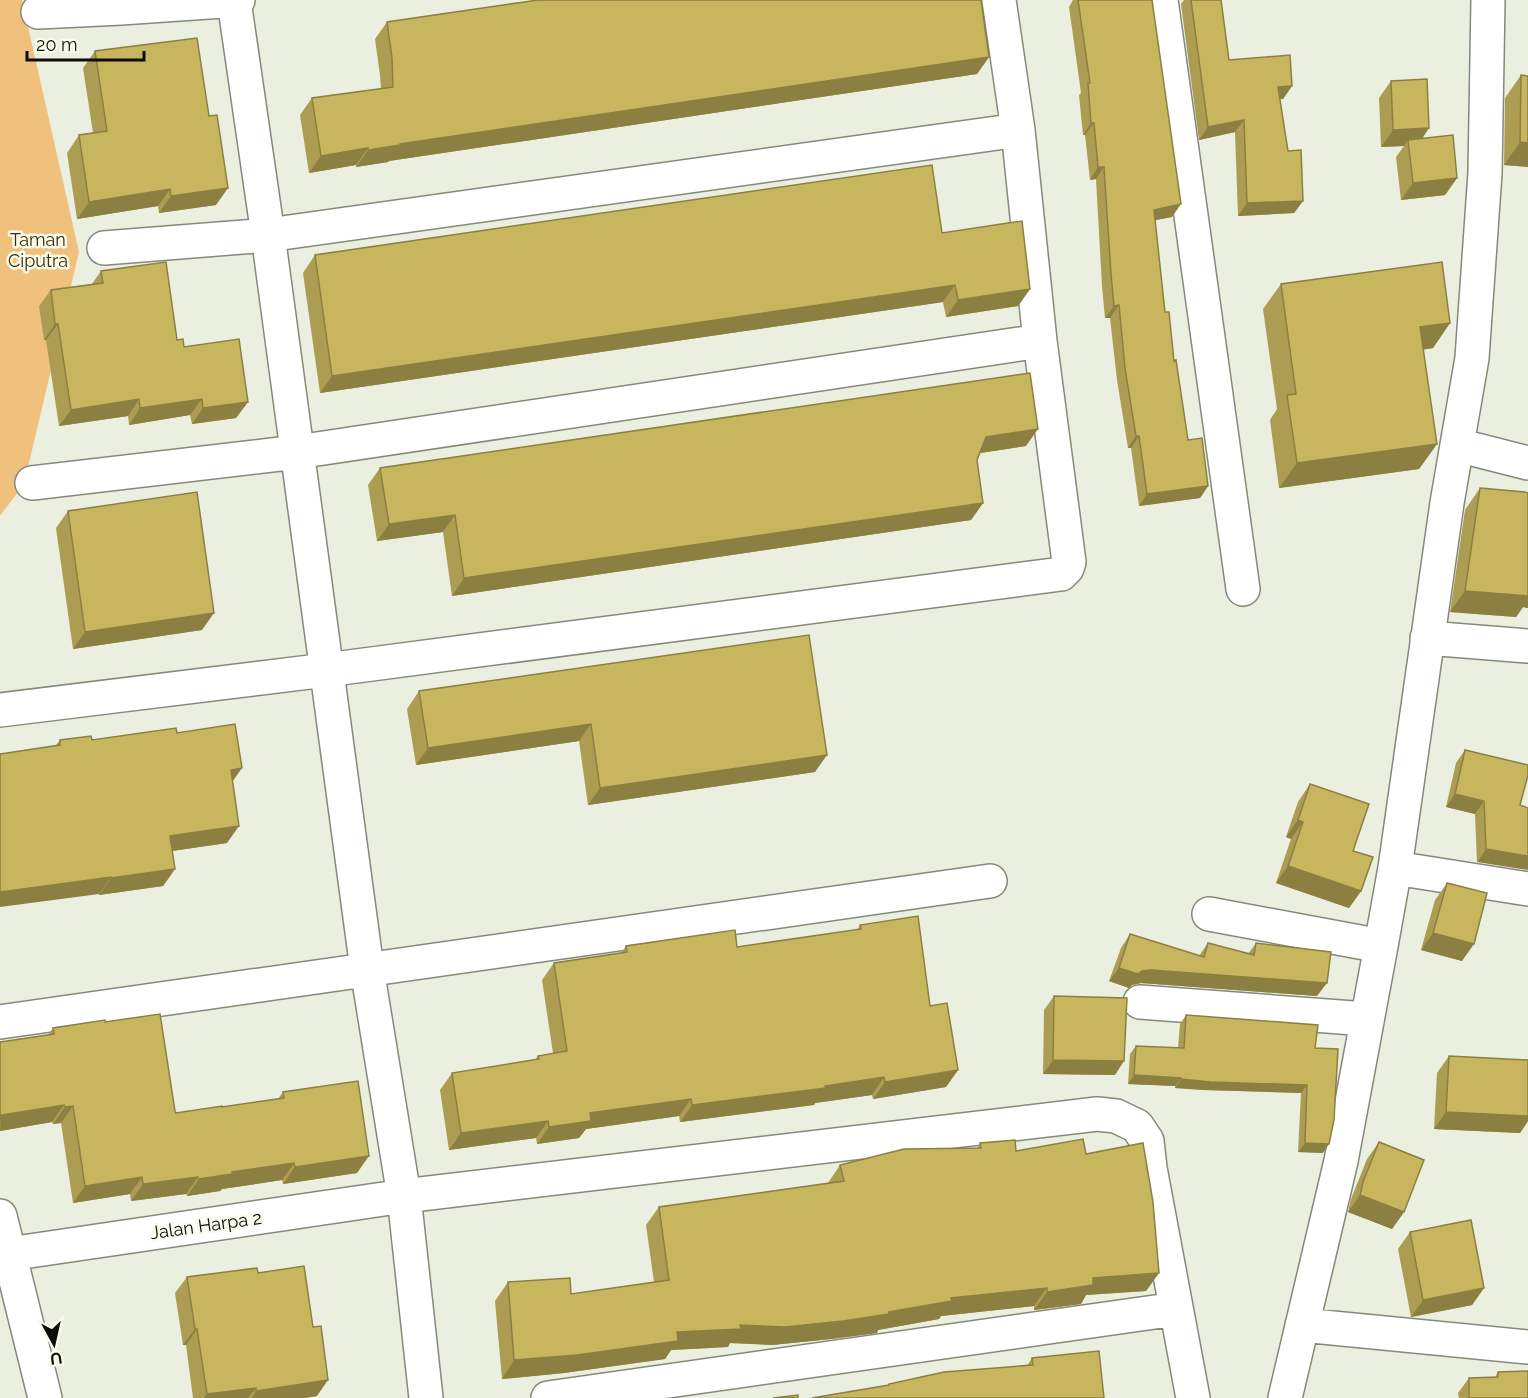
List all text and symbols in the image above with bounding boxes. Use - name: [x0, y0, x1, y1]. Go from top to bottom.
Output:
- scale bar: [27, 24, 144, 62]
- text: 20 m: [36, 34, 78, 55]
- park label: Taman Ciputra: [8, 229, 68, 271]
- street label: Jalan Harpa 2: [149, 1207, 263, 1243]
- north arrow: [24, 1314, 84, 1374]
- text: U: [49, 1348, 63, 1369]

